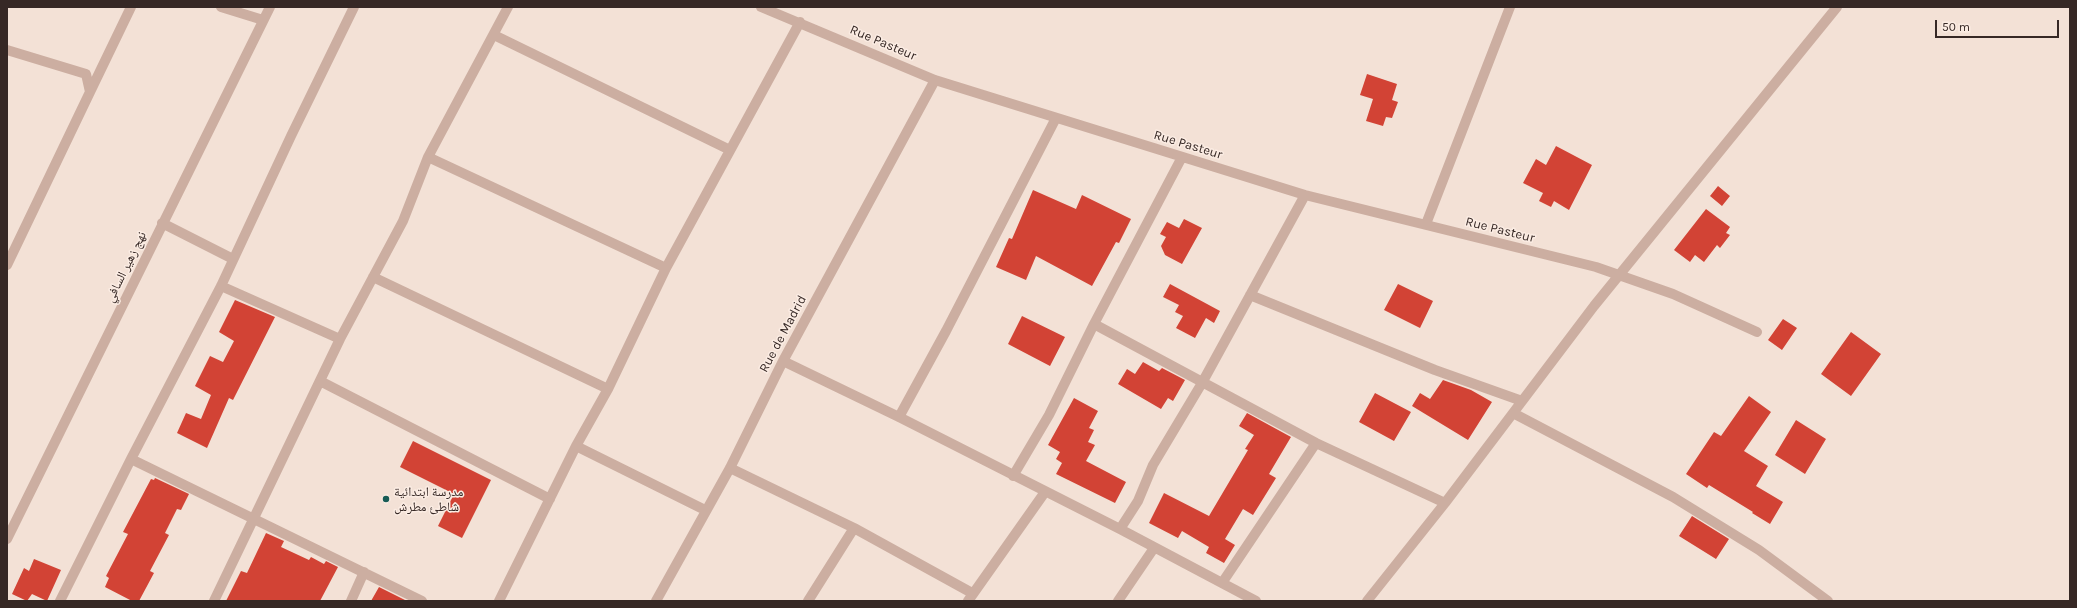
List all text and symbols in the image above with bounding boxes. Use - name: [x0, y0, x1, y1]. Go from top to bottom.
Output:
- scale bar: [1937, 12, 2061, 38]
- text: 50 m: [1942, 20, 1970, 34]
- street label: Rue Pasteur: [847, 22, 919, 64]
- street label: Rue Pasteur: [1152, 127, 1224, 163]
- street label: Rue Pasteur: [1464, 214, 1536, 246]
- street label: نهج زهير السافي: [102, 229, 150, 305]
- street label: Rue de Madrid: [756, 293, 810, 375]
- place label: مدرسة ابتدائية شاطئ مطرش: [394, 484, 463, 515]
- marker: مدرسة ابتدائية شاطئ مطرش: [381, 494, 391, 504]

